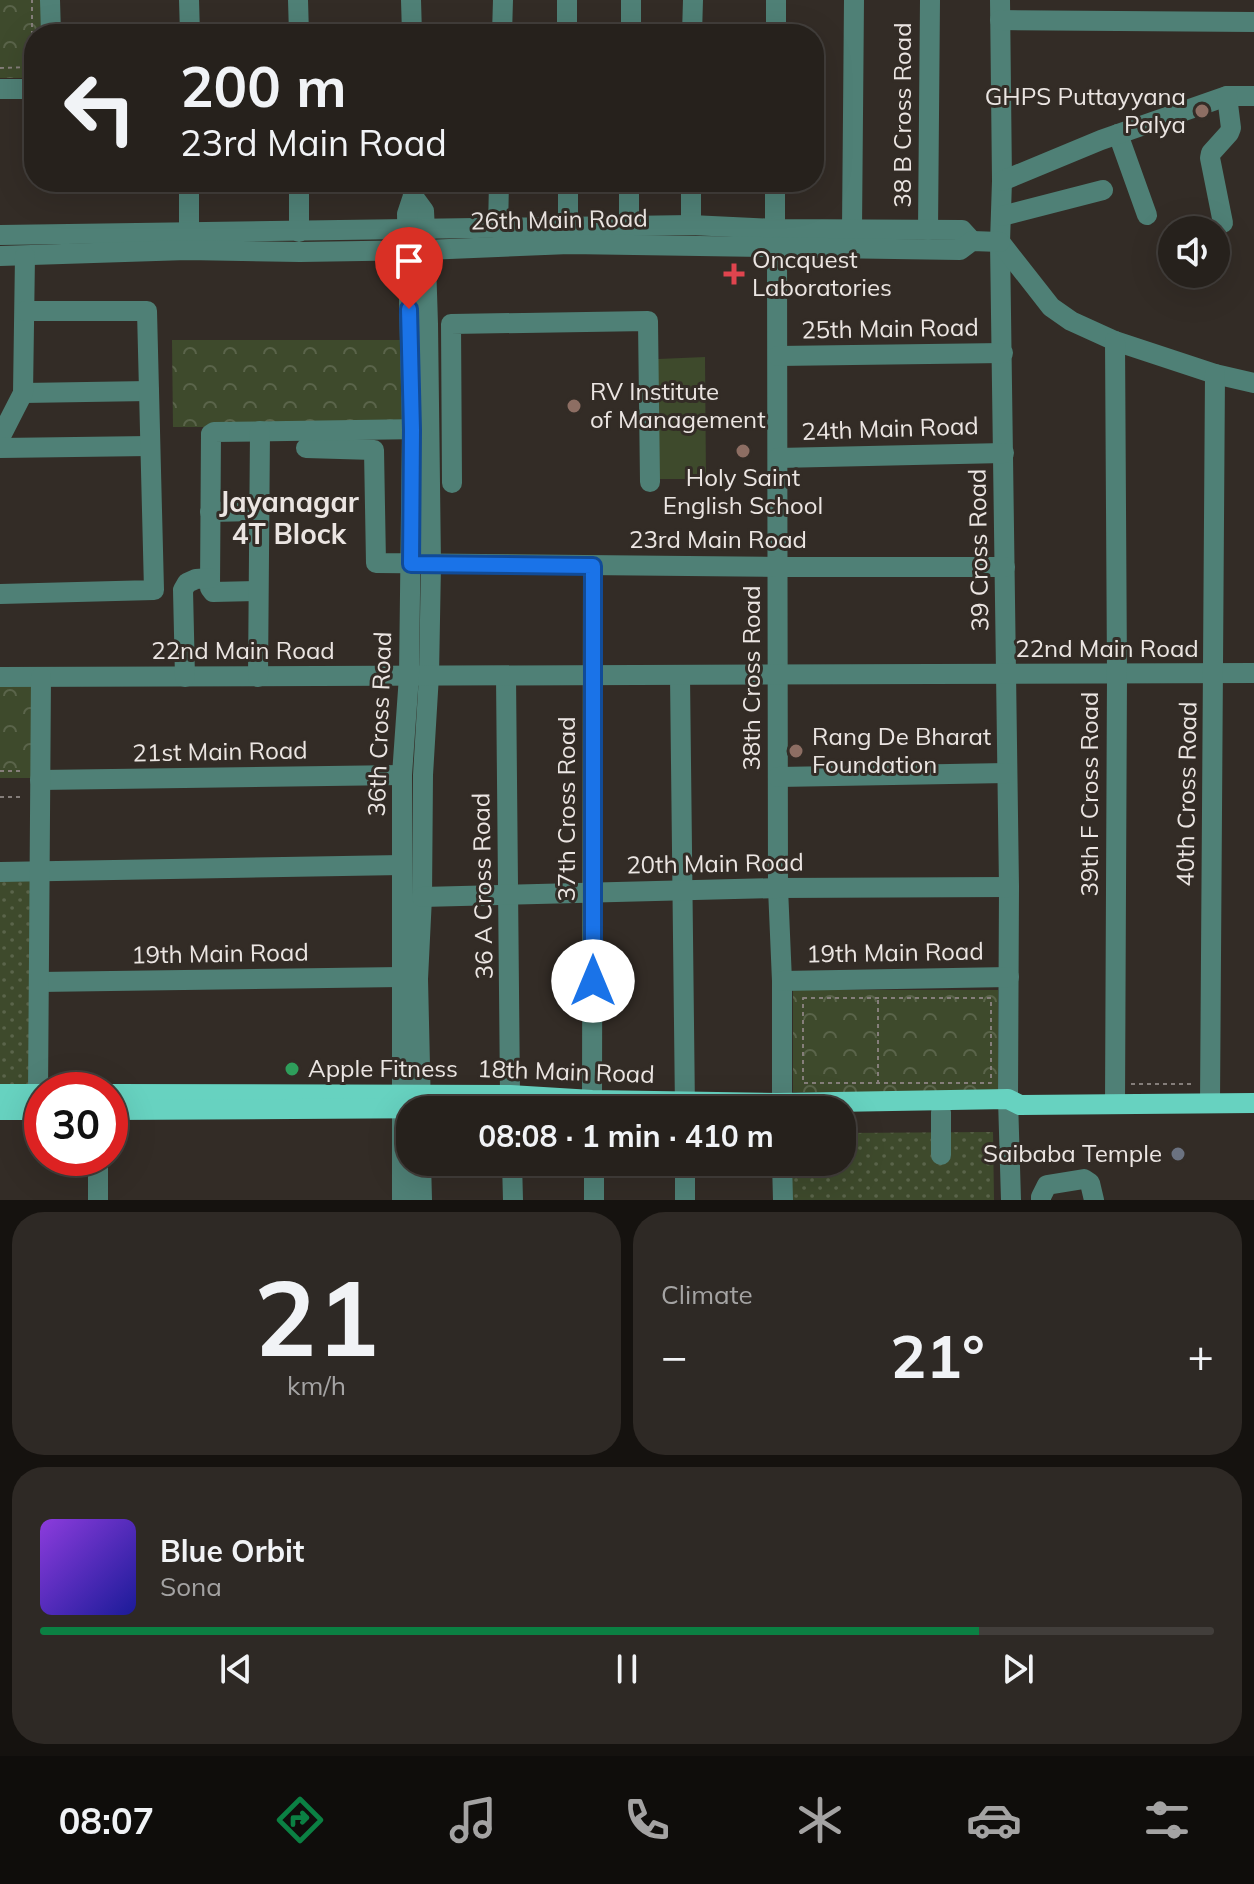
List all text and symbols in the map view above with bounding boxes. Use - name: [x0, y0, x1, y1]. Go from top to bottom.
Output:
- street label: 38 B Cross Road: [887, 22, 917, 208]
- text: 200 m: [180, 51, 347, 121]
- icon: left: [48, 56, 152, 160]
- place label: GHPS Puttayyana Palya: [985, 81, 1186, 139]
- marker: GHPS Puttayyana Palya: [1193, 102, 1211, 120]
- text: 23rd Main Road: [180, 120, 447, 165]
- street label: 26th Main Road: [470, 202, 648, 236]
- map controls: [1158, 216, 1230, 288]
- button: sound: [1158, 216, 1230, 288]
- pin: [375, 227, 443, 309]
- icon: arrive: [387, 239, 431, 283]
- place label: Oncquest Laboratories: [752, 244, 892, 302]
- marker: Oncquest Laboratories: [723, 263, 745, 285]
- street label: 25th Main Road: [801, 311, 979, 345]
- place label: RV Institute of Management: [590, 376, 766, 434]
- marker: RV Institute of Management: [565, 397, 583, 415]
- street label: 24th Main Road: [801, 410, 979, 446]
- marker: Holy Saint English School: [734, 442, 752, 460]
- place label: Holy Saint English School: [663, 462, 823, 520]
- street label: 39 Cross Road: [962, 468, 994, 632]
- district label: Jayanagar 4T Block: [219, 484, 359, 551]
- street label: 23rd Main Road: [629, 524, 807, 554]
- street label: 38th Cross Road: [736, 585, 766, 771]
- street label: 36th Cross Road: [361, 631, 397, 817]
- street label: 22nd Main Road: [1015, 633, 1199, 663]
- street label: 22nd Main Road: [151, 635, 335, 665]
- street label: 39th F Cross Road: [1074, 692, 1104, 896]
- street label: 40th Cross Road: [1169, 701, 1203, 887]
- street label: 37th Cross Road: [551, 716, 581, 902]
- place label: Rang De Bharat Foundation: [812, 721, 991, 779]
- street label: 21st Main Road: [132, 734, 308, 768]
- marker: Rang De Bharat Foundation: [787, 742, 805, 760]
- street label: 36 A Cross Road: [465, 792, 499, 980]
- street label: 20th Main Road: [626, 846, 804, 880]
- street label: 19th Main Road: [806, 935, 984, 969]
- street label: 19th Main Road: [131, 936, 309, 970]
- position arrow: [551, 939, 635, 1023]
- place label: Apple Fitness: [308, 1053, 458, 1083]
- street label: 18th Main Road: [477, 1053, 655, 1089]
- marker: Apple Fitness: [283, 1060, 301, 1078]
- speed limit sign: 30: [24, 1072, 128, 1176]
- text: 08:08 · 1 min · 410 m: [478, 1117, 774, 1155]
- place label: Saibaba Temple: [983, 1138, 1162, 1168]
- marker: Saibaba Temple: [1169, 1145, 1187, 1163]
- text: 21: [254, 1251, 379, 1382]
- text: Climate: [661, 1278, 753, 1311]
- text: 21°: [890, 1318, 985, 1393]
- text: −: [661, 1328, 687, 1383]
- text: +: [1188, 1328, 1214, 1383]
- text: km/h: [287, 1369, 346, 1402]
- text: Blue Orbit: [160, 1532, 304, 1570]
- text: Sona: [160, 1570, 222, 1603]
- icon: previous: [214, 1647, 258, 1691]
- icon: pause: [605, 1647, 649, 1691]
- icon: next: [996, 1647, 1040, 1691]
- icon: directions: [272, 1792, 328, 1848]
- icon: music: [445, 1792, 501, 1848]
- icon: phone: [619, 1792, 675, 1848]
- icon: climate: [792, 1792, 848, 1848]
- icon: car: [966, 1792, 1022, 1848]
- icon: filters: [1139, 1792, 1195, 1848]
- text: 08:07: [59, 1798, 154, 1843]

